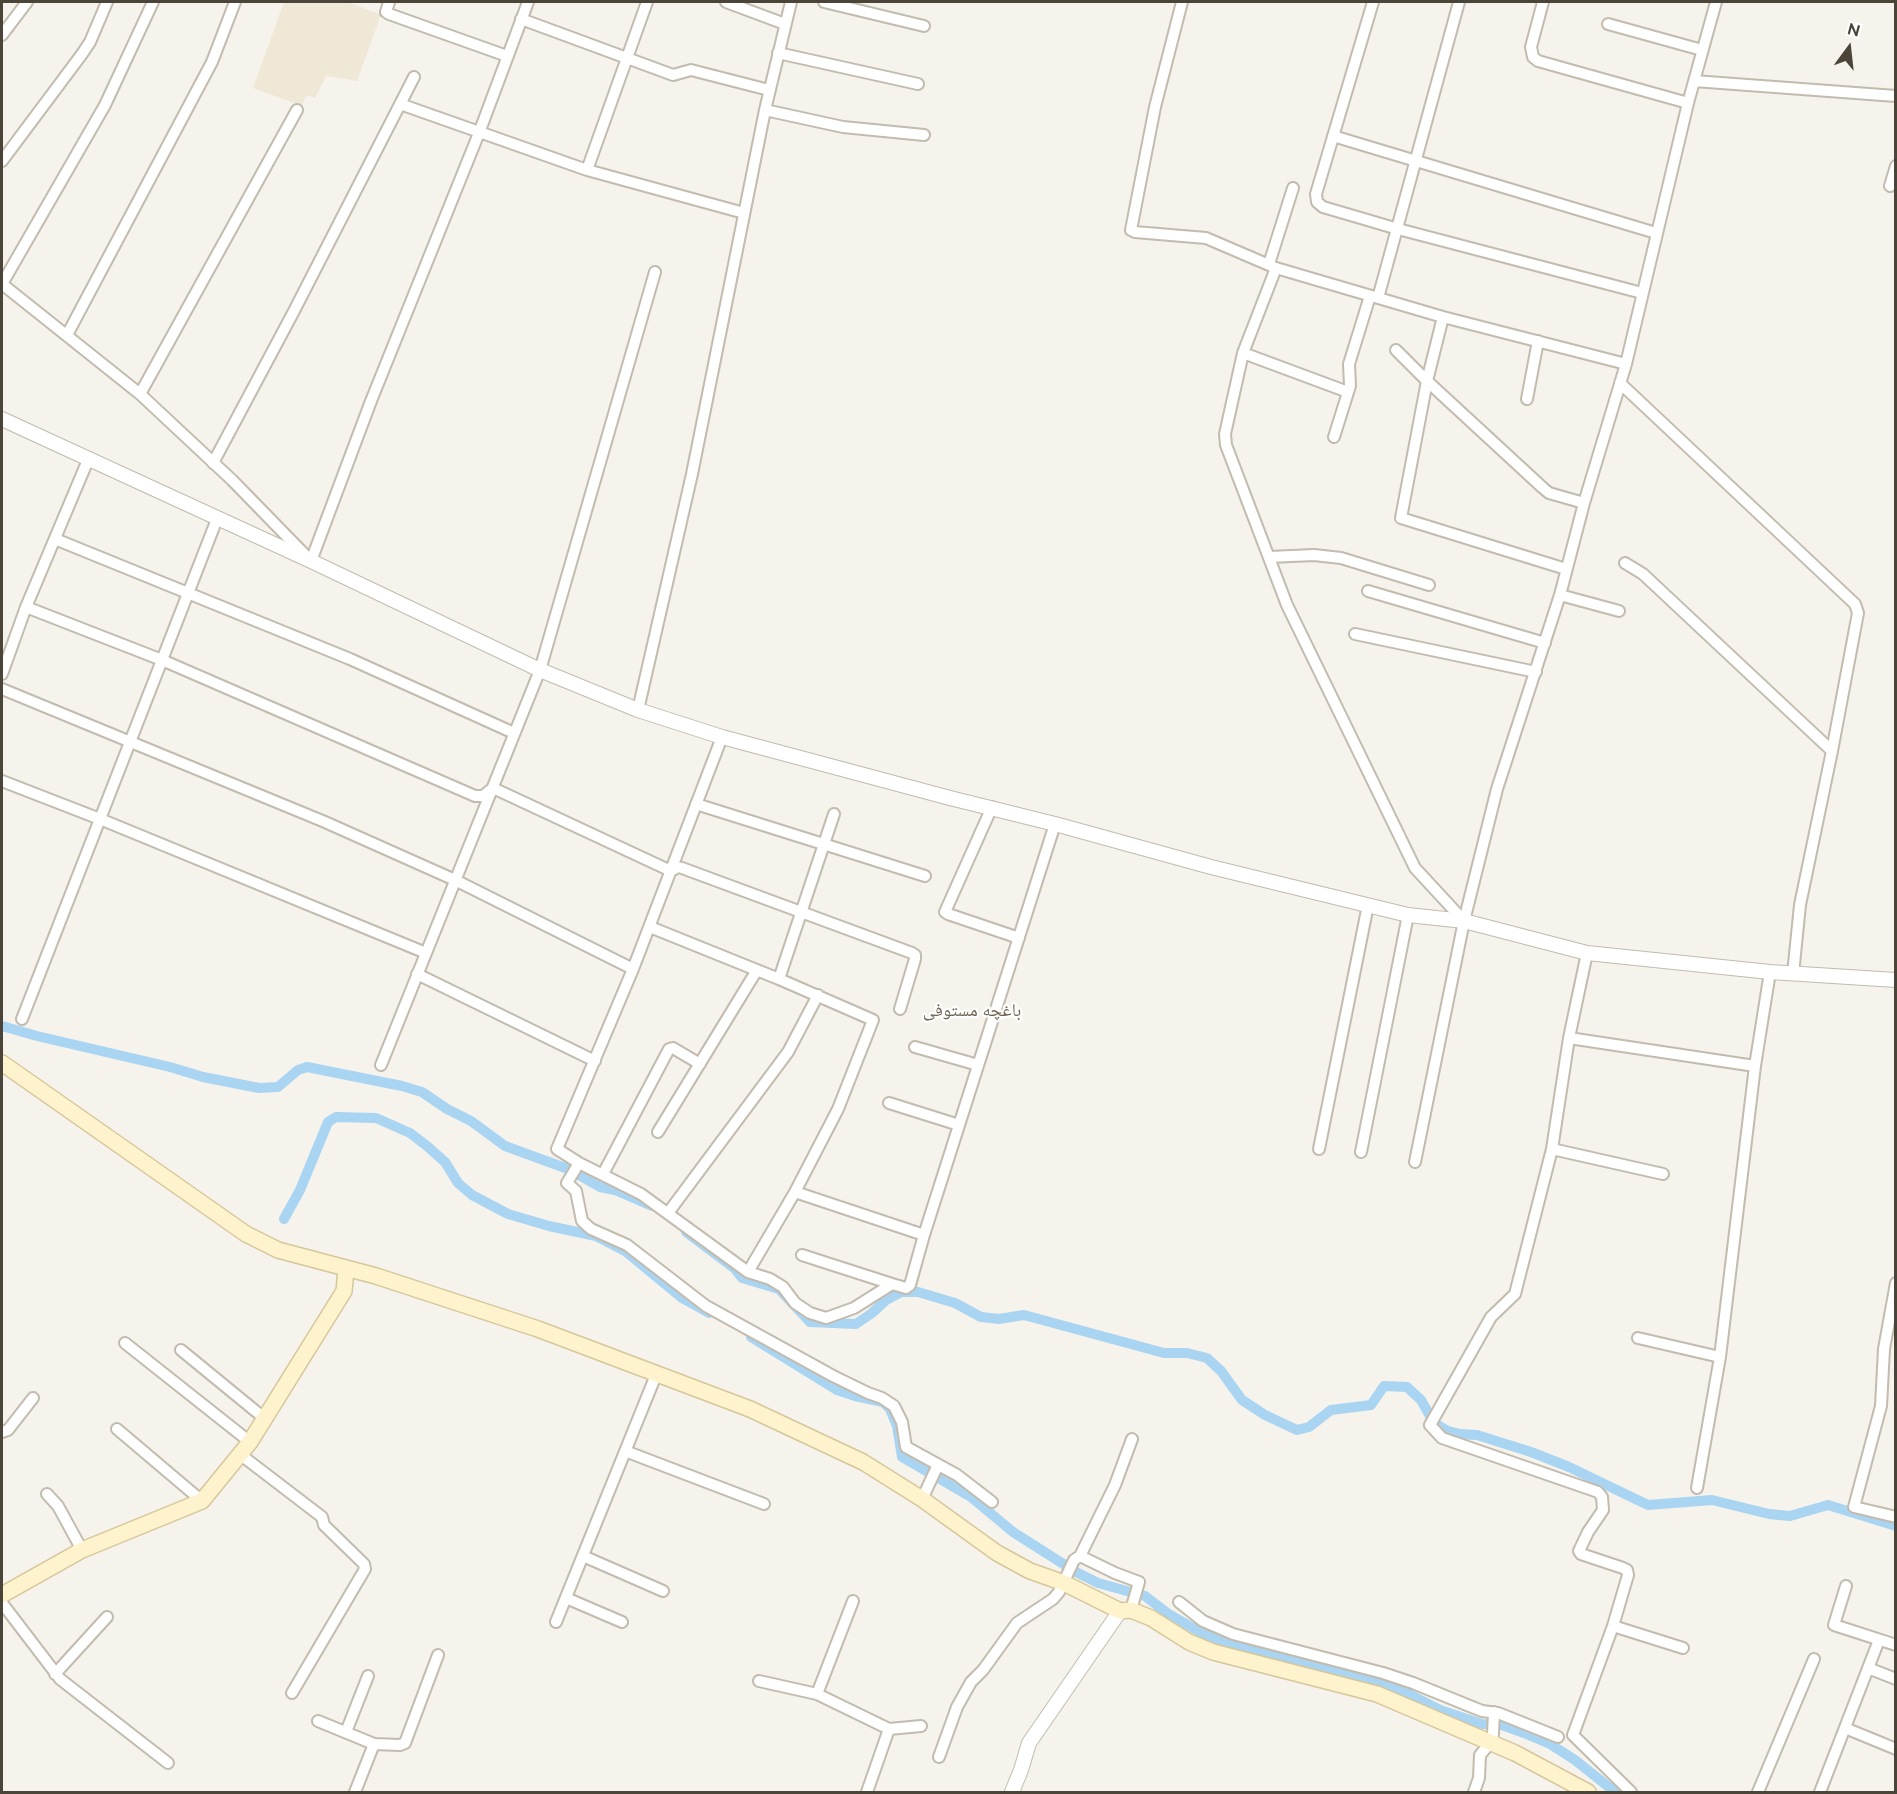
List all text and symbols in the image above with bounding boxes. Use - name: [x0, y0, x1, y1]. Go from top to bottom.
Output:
- north arrow: [1819, 18, 1879, 78]
- text: N: [1845, 19, 1862, 41]
- district label: باغچه مستوفی: [923, 1000, 1021, 1022]

